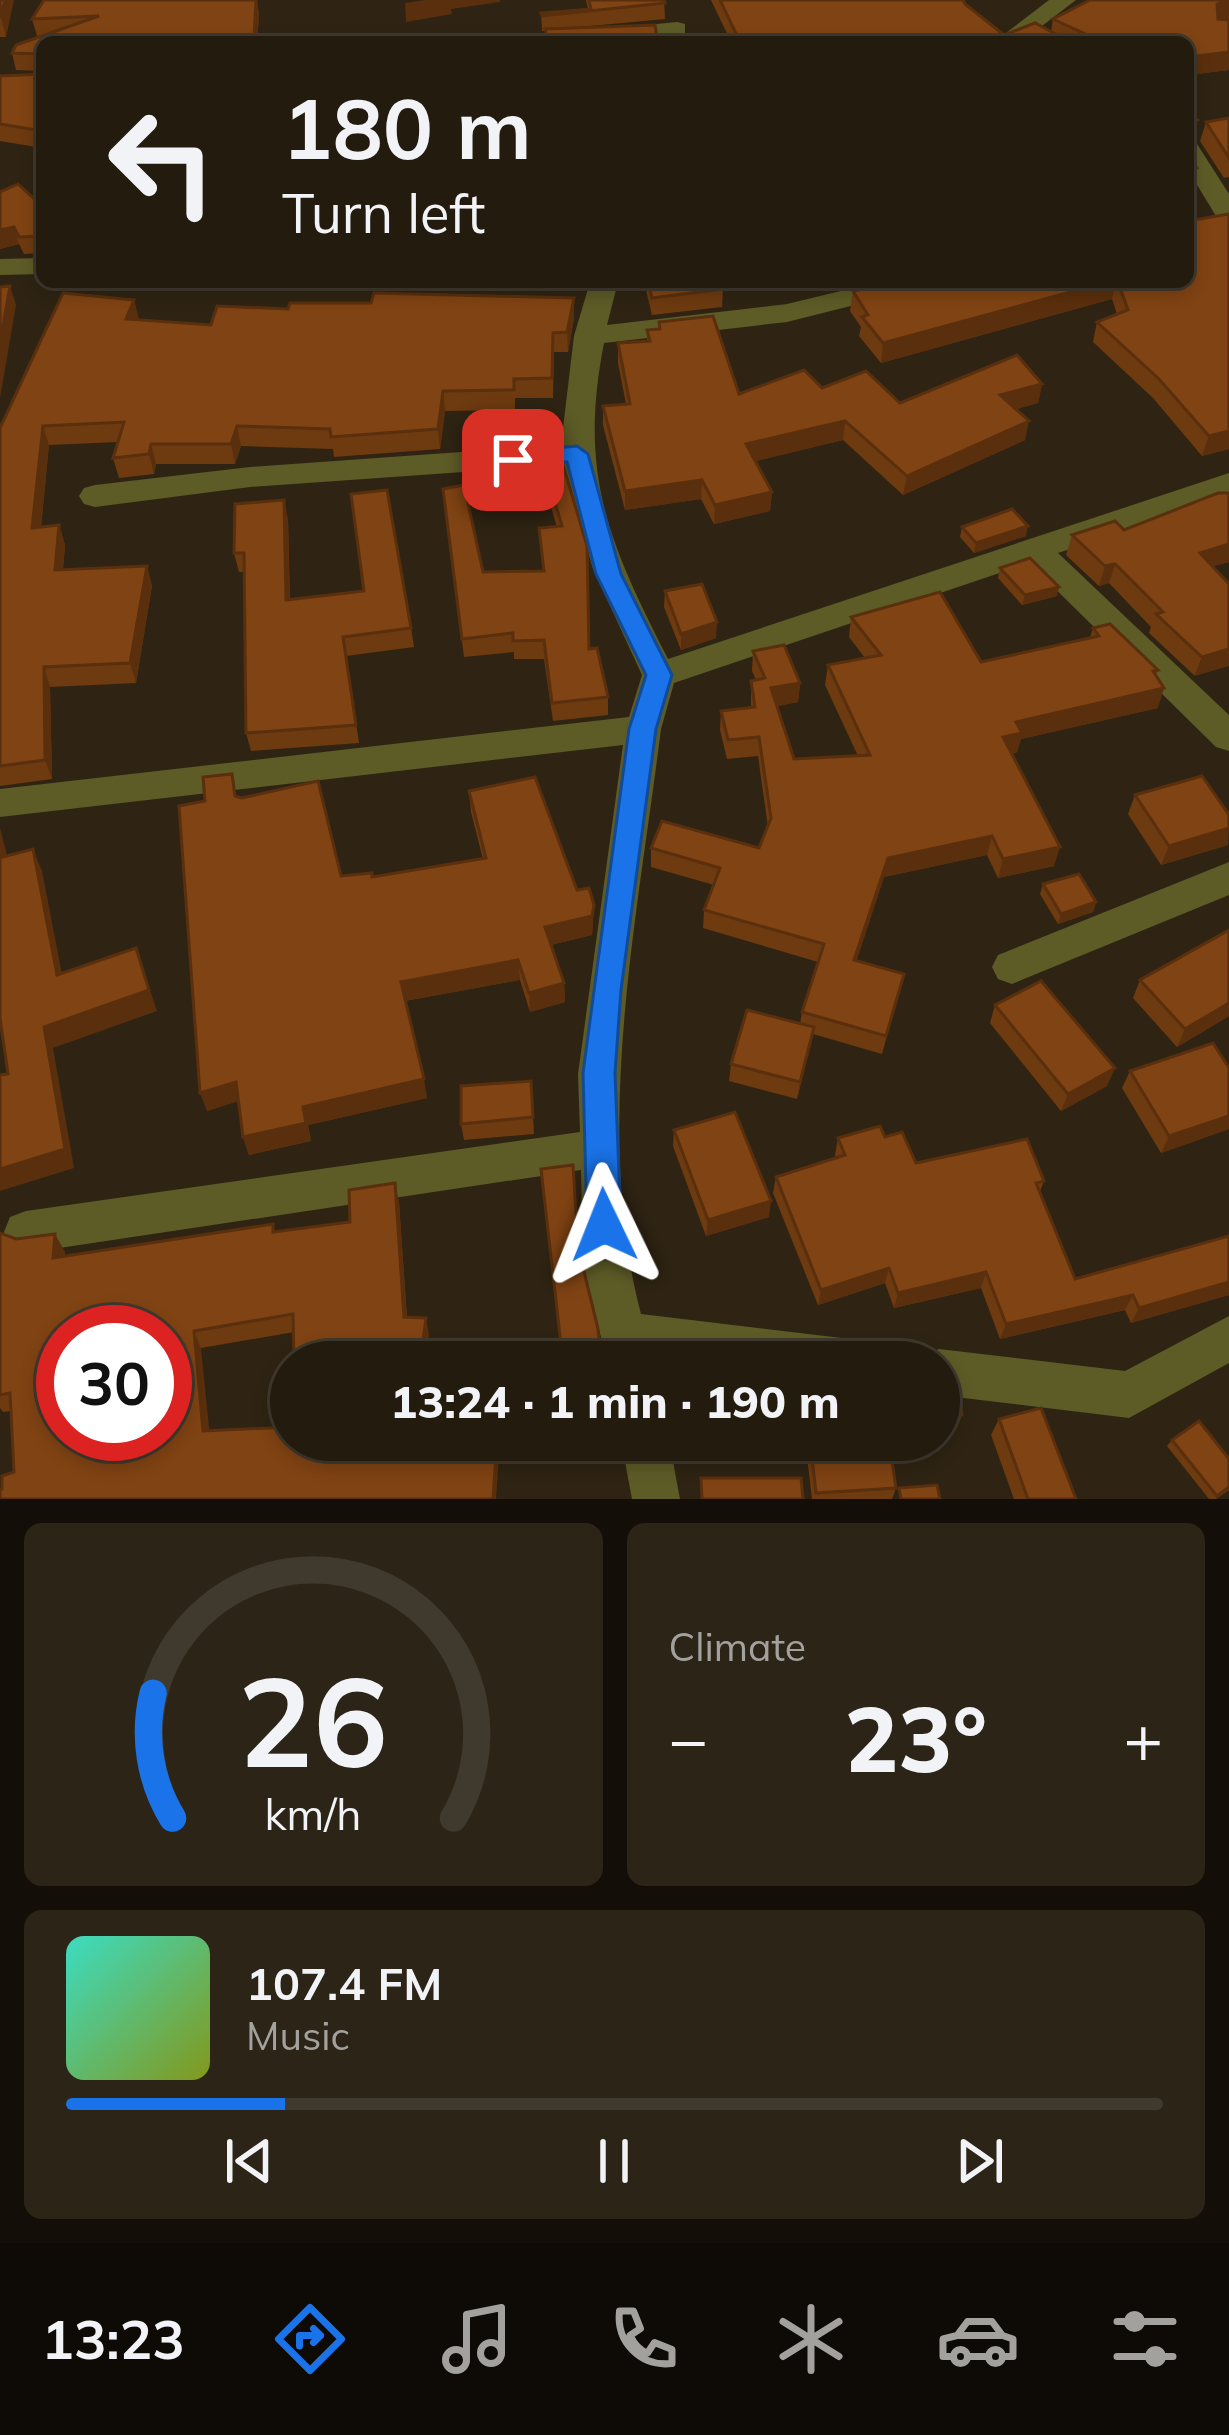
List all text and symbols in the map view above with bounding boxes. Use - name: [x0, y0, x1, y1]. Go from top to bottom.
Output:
- text: 180 m: [282, 75, 532, 180]
- icon: left: [84, 84, 240, 240]
- text: Turn left: [282, 179, 485, 247]
- pin: [462, 409, 564, 511]
- icon: arrive: [480, 427, 546, 493]
- position arrow: [541, 1162, 667, 1288]
- speed limit sign: 30: [36, 1305, 192, 1461]
- text: 13:24 · 1 min · 190 m: [390, 1373, 840, 1429]
- text: Climate: [669, 1622, 806, 1671]
- text: 26: [238, 1642, 388, 1798]
- text: 23°: [844, 1682, 987, 1795]
- text: −: [669, 1697, 708, 1780]
- text: +: [1123, 1697, 1163, 1780]
- text: km/h: [265, 1786, 362, 1840]
- text: 107.4 FM: [246, 1955, 442, 2011]
- text: Music: [246, 2011, 350, 2060]
- icon: previous: [216, 2128, 282, 2194]
- icon: pause: [581, 2128, 647, 2194]
- icon: next: [947, 2128, 1013, 2194]
- icon: directions: [268, 2297, 352, 2381]
- icon: music: [435, 2297, 519, 2381]
- icon: phone: [602, 2297, 686, 2381]
- icon: climate: [769, 2297, 853, 2381]
- icon: car: [936, 2297, 1020, 2381]
- icon: filters: [1103, 2297, 1187, 2381]
- text: 13:23: [42, 2305, 185, 2373]

